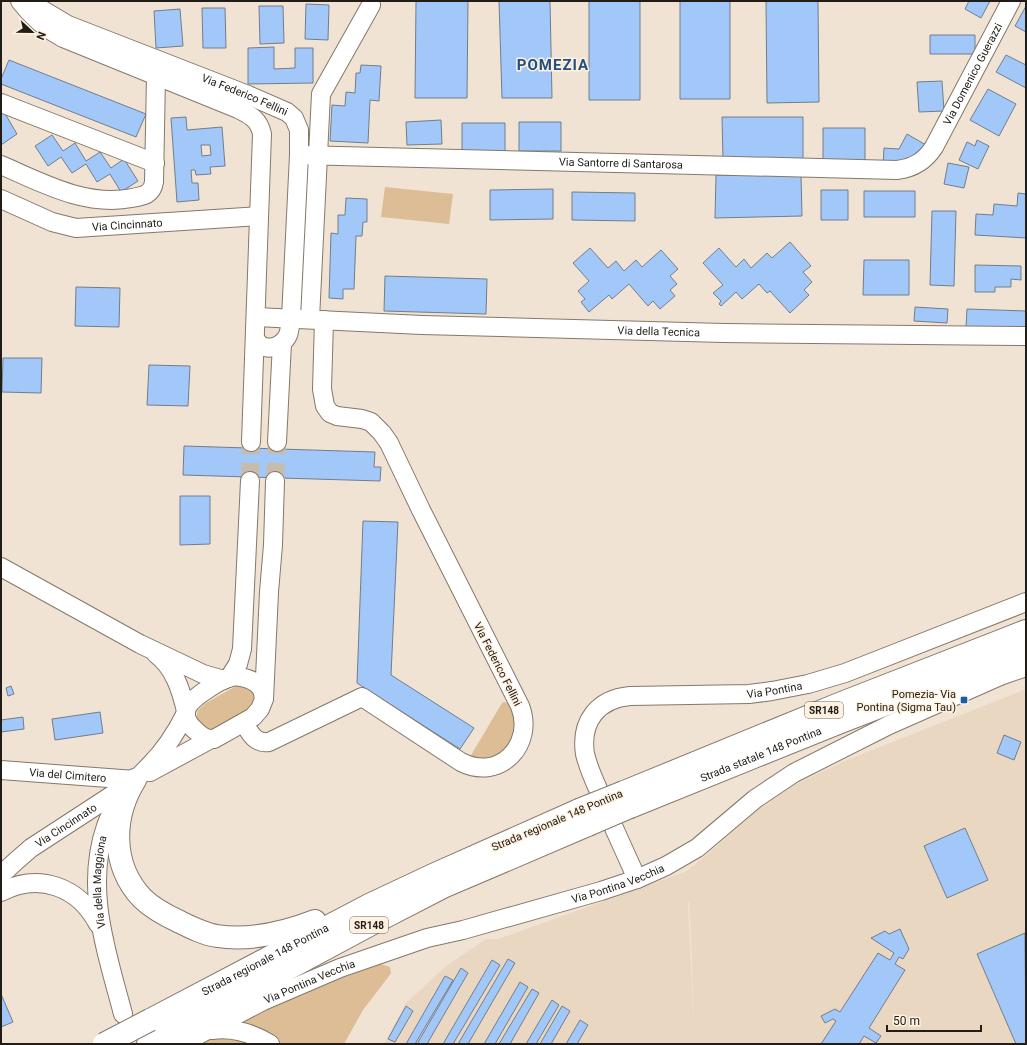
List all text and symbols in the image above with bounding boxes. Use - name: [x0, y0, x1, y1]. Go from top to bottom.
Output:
- north arrow: [12, 12, 52, 52]
- street label: Via Domenico Guerazzi: [941, 21, 1005, 127]
- text: N: [33, 30, 48, 42]
- district label: POMEZIA: [517, 56, 589, 74]
- street label: Via Federico Fellini: [200, 72, 290, 119]
- street label: Via Santorre di Santarosa: [559, 156, 683, 172]
- street label: Via Cincinnato: [92, 216, 163, 234]
- street label: Via della Tecnica: [617, 324, 700, 339]
- street label: Via Federico Fellini: [471, 620, 524, 708]
- street label: Via Pontina: [746, 679, 803, 701]
- place label: Pomezia- Via Pontina (Sigma Tau): [857, 688, 956, 714]
- marker: Pomezia- Via Pontina (Sigma Tau): [959, 695, 969, 705]
- road number: SR148: [805, 702, 843, 718]
- street label: Strada statale 148 Pontina: [698, 724, 823, 785]
- street label: Via del Cimitero: [29, 766, 107, 785]
- street label: Strada regionale 148 Pontina: [490, 787, 625, 854]
- street label: Via Cincinnato: [33, 801, 99, 850]
- street label: Via della Maggiona: [91, 834, 110, 929]
- street label: Via Pontina Vecchia: [570, 862, 667, 906]
- road number: SR148: [350, 917, 388, 933]
- street label: Strada regionale 148 Pontina: [200, 921, 331, 999]
- street label: Via Pontina Vecchia: [262, 957, 357, 1007]
- scale bar: [887, 1007, 981, 1033]
- text: 50 m: [893, 1014, 920, 1028]

